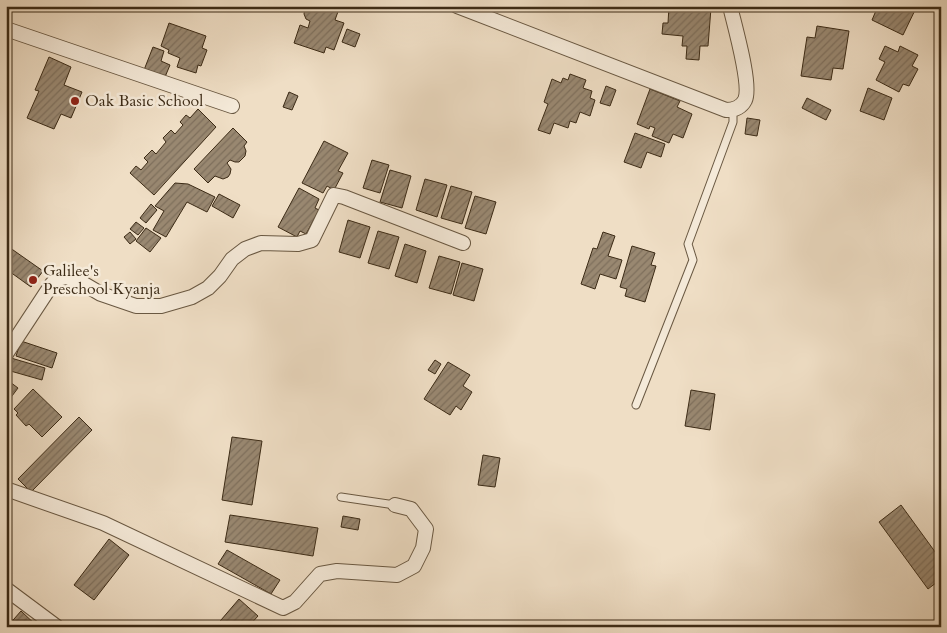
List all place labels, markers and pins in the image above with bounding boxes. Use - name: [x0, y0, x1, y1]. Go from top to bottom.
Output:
- place label: Oak Basic School: [85, 90, 203, 112]
- marker: Oak Basic School: [69, 95, 81, 107]
- place label: Galilee's Preschool Kyanja: [43, 260, 161, 300]
- marker: Galilee's Preschool Kyanja: [27, 274, 39, 286]

